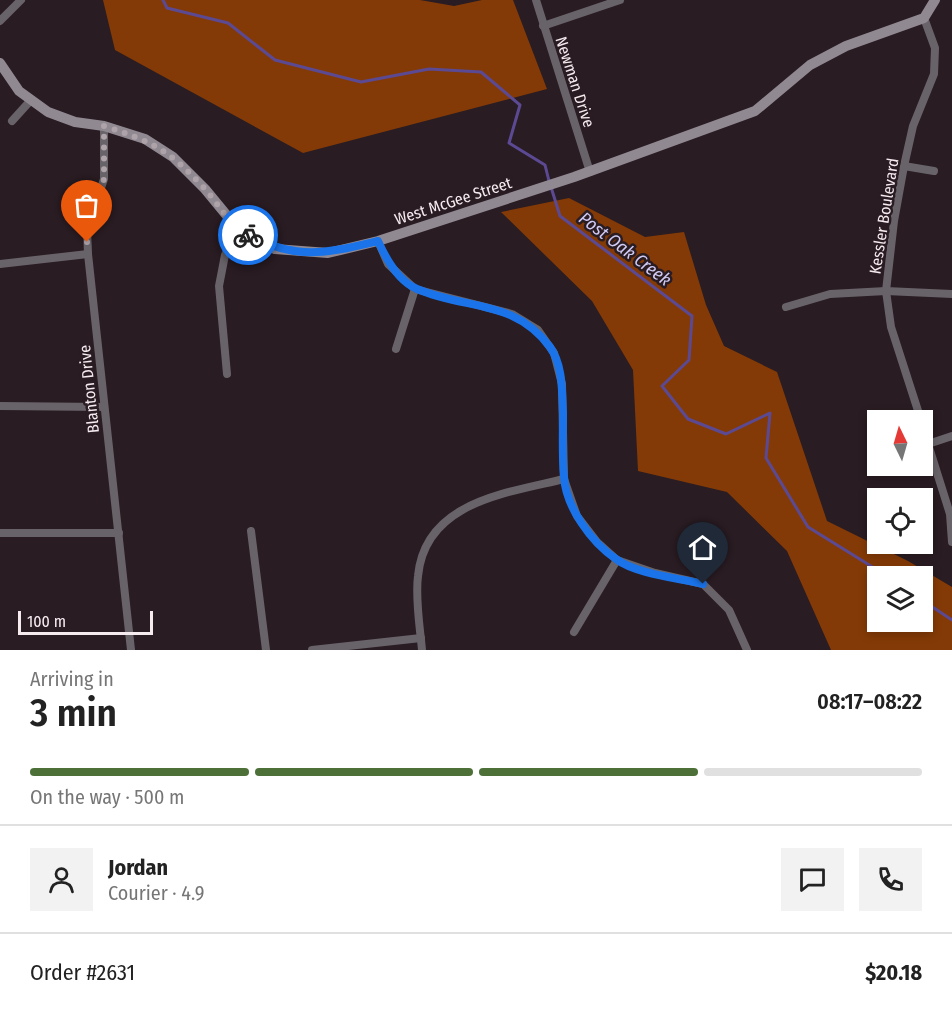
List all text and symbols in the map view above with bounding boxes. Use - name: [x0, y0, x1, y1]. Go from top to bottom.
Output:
- street label: Newman Drive: [551, 34, 599, 130]
- street label: Kessler Boulevard: [865, 157, 903, 275]
- street label: West McGee Street: [392, 173, 515, 229]
- pin: [61, 180, 112, 242]
- icon: bag: [70, 189, 103, 222]
- courier: [218, 205, 278, 265]
- water label: Post Oak Creek: [575, 207, 676, 291]
- icon: bike: [232, 219, 265, 252]
- street label: Blanton Drive: [75, 344, 103, 434]
- north arrow: [867, 410, 933, 476]
- map controls: [867, 410, 933, 632]
- button: locate: [867, 488, 933, 554]
- pin: [677, 522, 728, 584]
- icon: home: [686, 531, 719, 564]
- button: layers: [867, 566, 933, 632]
- scale bar: [18, 608, 153, 636]
- text: 100 m: [27, 612, 66, 631]
- text: Arriving in: [30, 667, 114, 691]
- text: 08:17–08:22: [817, 688, 922, 715]
- text: 3 min: [30, 690, 117, 736]
- text: On the way · 500 m: [30, 785, 184, 809]
- button: person: [30, 848, 93, 911]
- button: chat: [781, 848, 844, 911]
- button: phone: [859, 848, 922, 911]
- text: Jordan: [108, 854, 168, 881]
- text: Courier · 4.9: [108, 881, 204, 905]
- text: Order #2631: [30, 959, 135, 986]
- text: $20.18: [865, 959, 922, 986]

